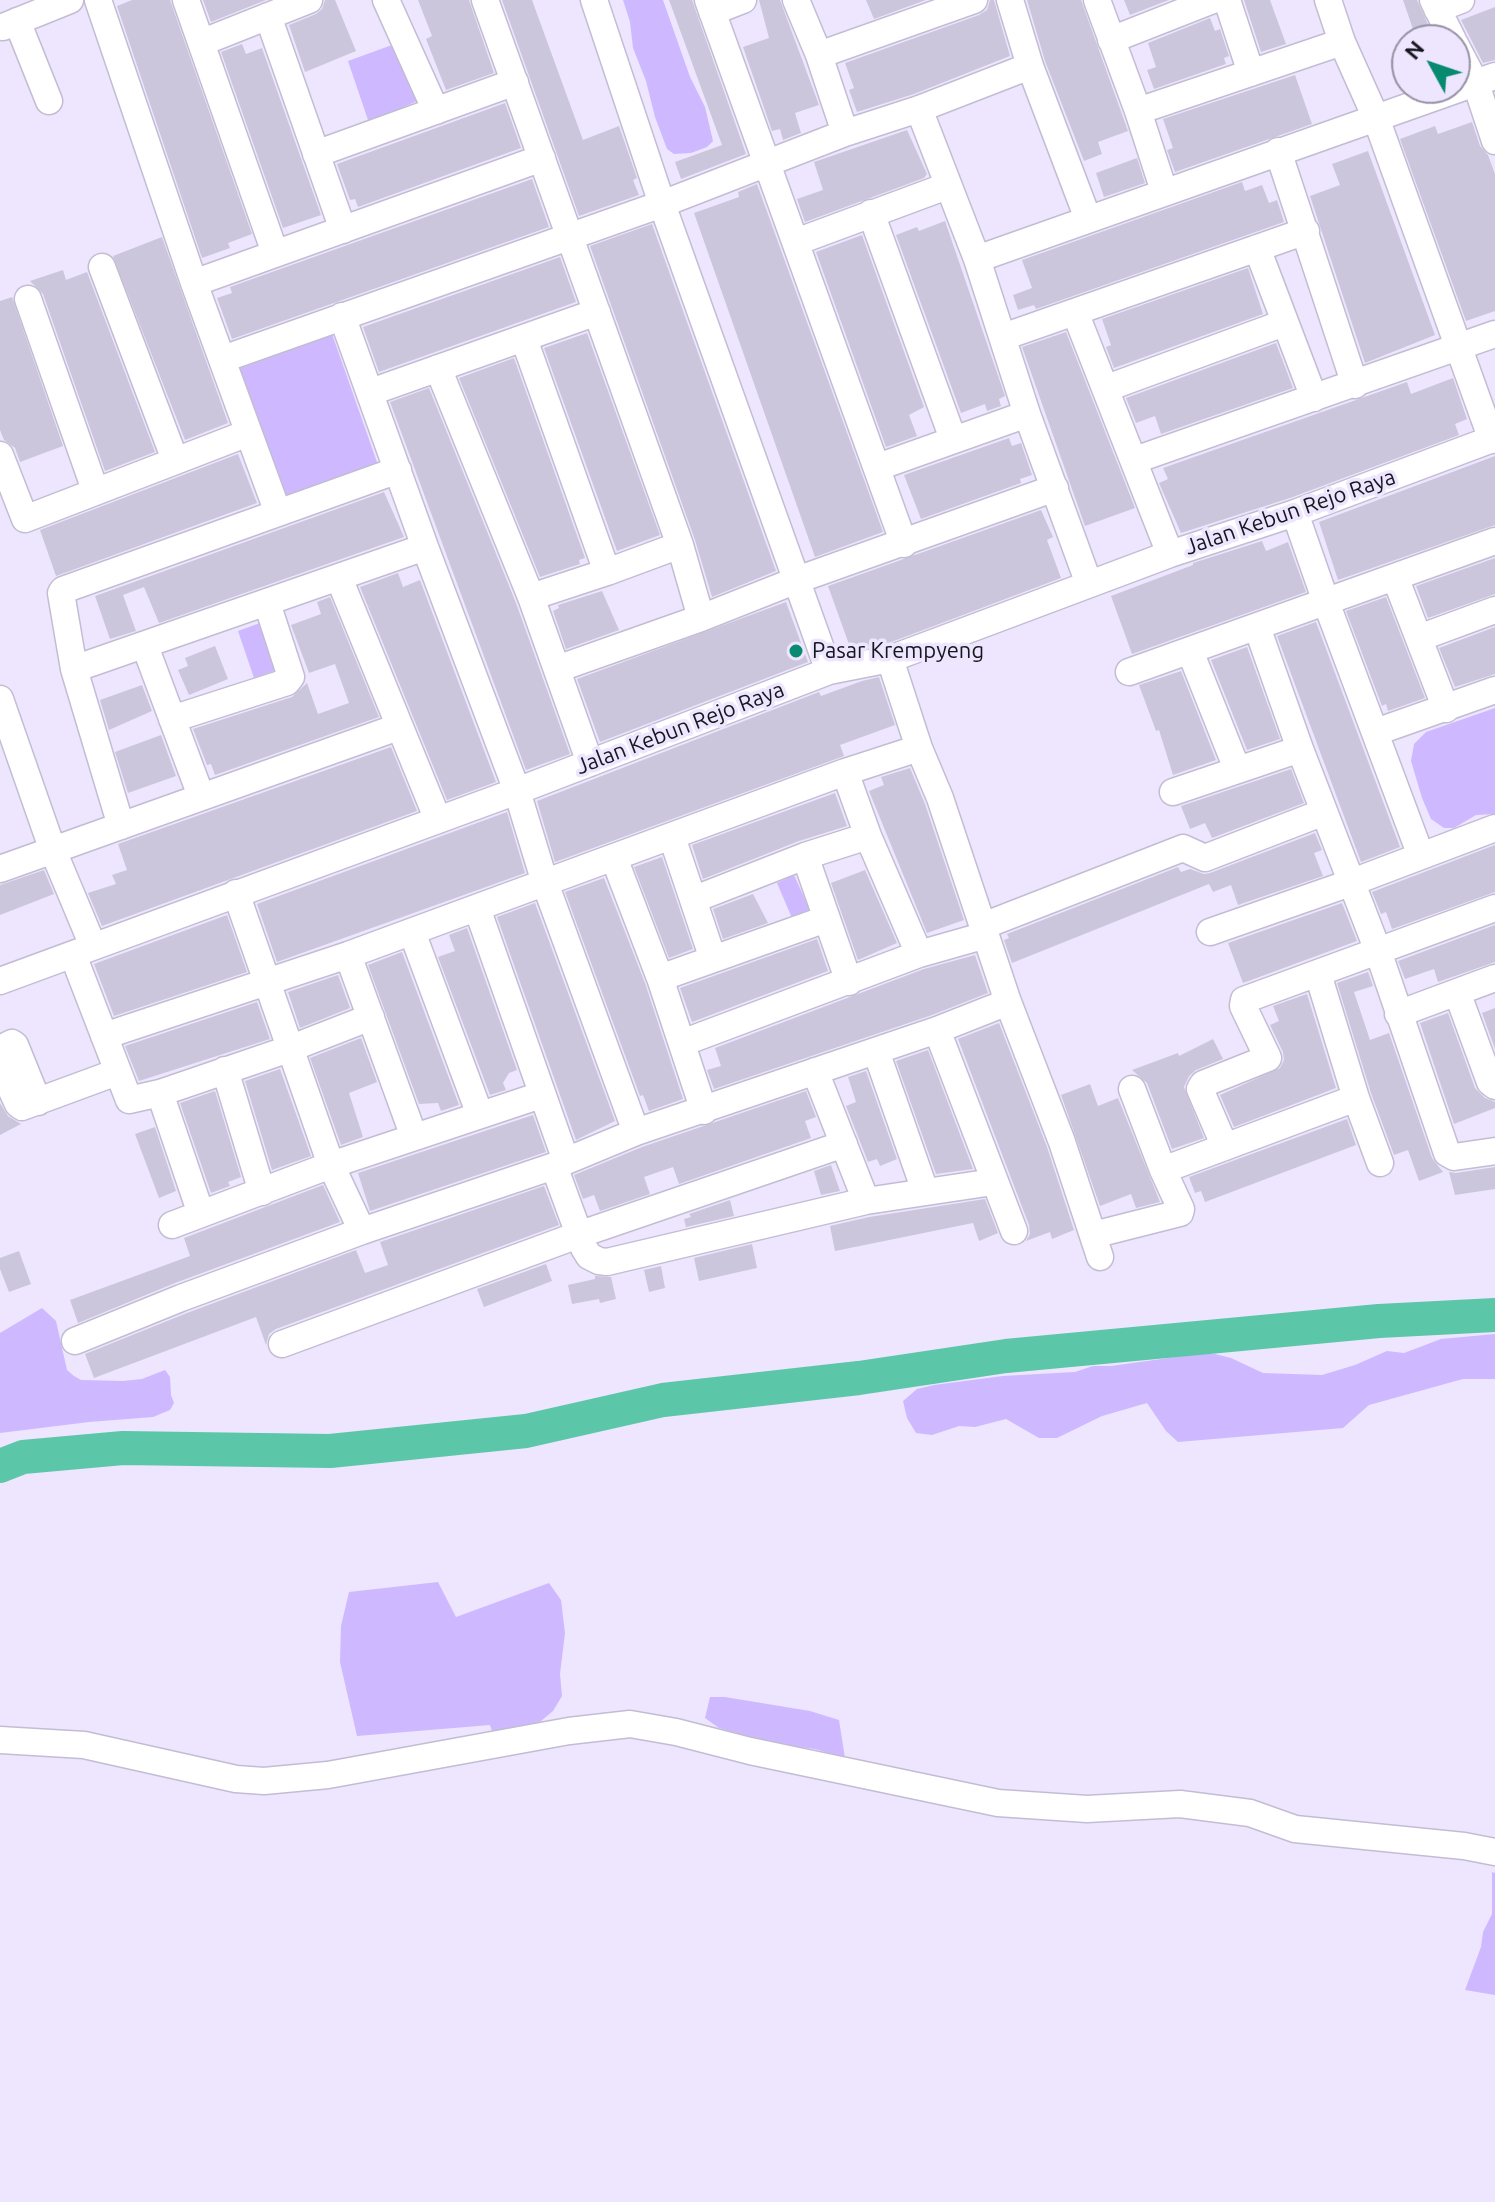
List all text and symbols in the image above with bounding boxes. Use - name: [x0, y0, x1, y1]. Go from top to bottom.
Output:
- north arrow: [1391, 24, 1471, 104]
- text: N: [1399, 35, 1429, 64]
- street label: Jalan Kebun Rejo Raya: [1181, 464, 1399, 560]
- place label: Pasar Krempyeng: [812, 638, 984, 664]
- marker: Pasar Krempyeng: [787, 642, 805, 660]
- street label: Jalan Kebun Rejo Raya: [572, 676, 788, 780]

